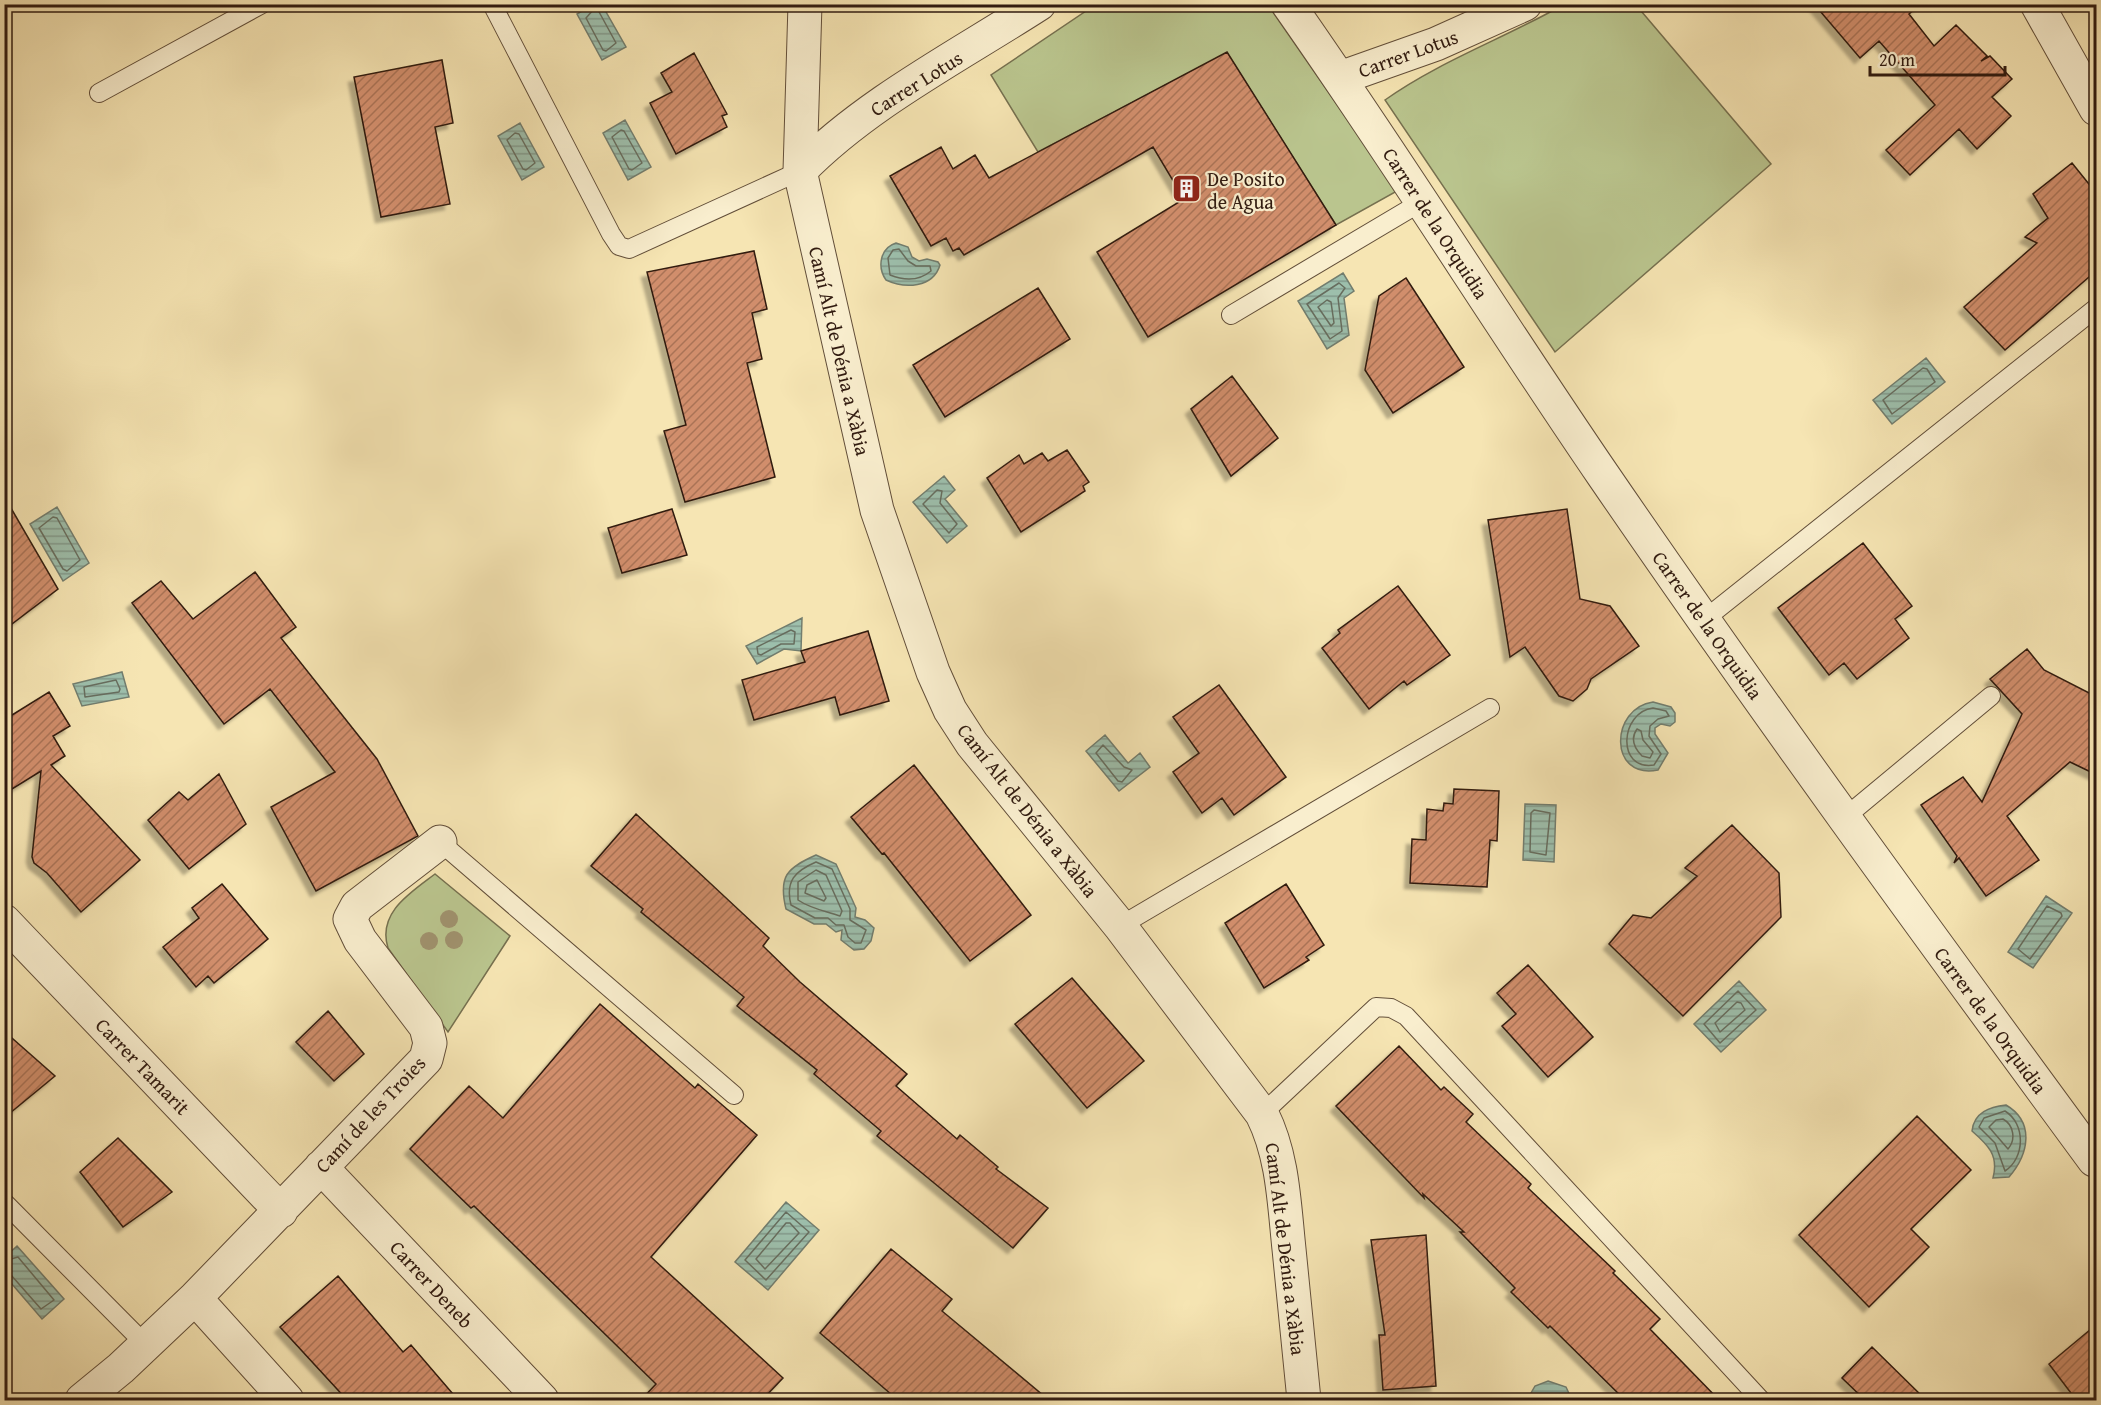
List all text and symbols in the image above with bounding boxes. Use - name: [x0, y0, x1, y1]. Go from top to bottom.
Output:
- street label: Carrer Lotus: [1354, 22, 1462, 84]
- scale bar: [1870, 39, 2005, 77]
- street label: Carrer Lotus: [864, 43, 968, 123]
- text: 20 m: [1879, 46, 1915, 73]
- street label: Carrer de la Orquidia: [1376, 142, 1496, 305]
- place label: De Posito de Agua: [1207, 164, 1285, 216]
- building icon: De Posito de Agua: [1170, 173, 1202, 205]
- street label: Camí Alt de Dénia a Xàbia: [802, 244, 878, 459]
- street label: Carrer de la Orquidia: [1646, 545, 1770, 706]
- street label: Camí Alt de Dénia a Xàbia: [951, 717, 1106, 904]
- street label: Carrer de la Orquidia: [1928, 941, 2055, 1100]
- street label: Carrer Tamarit: [89, 1011, 197, 1121]
- street label: Camí de les Troies: [308, 1049, 432, 1179]
- street label: Camí Alt de Dénia a Xàbia: [1259, 1141, 1313, 1357]
- street label: Carrer Deneb: [384, 1234, 480, 1334]

